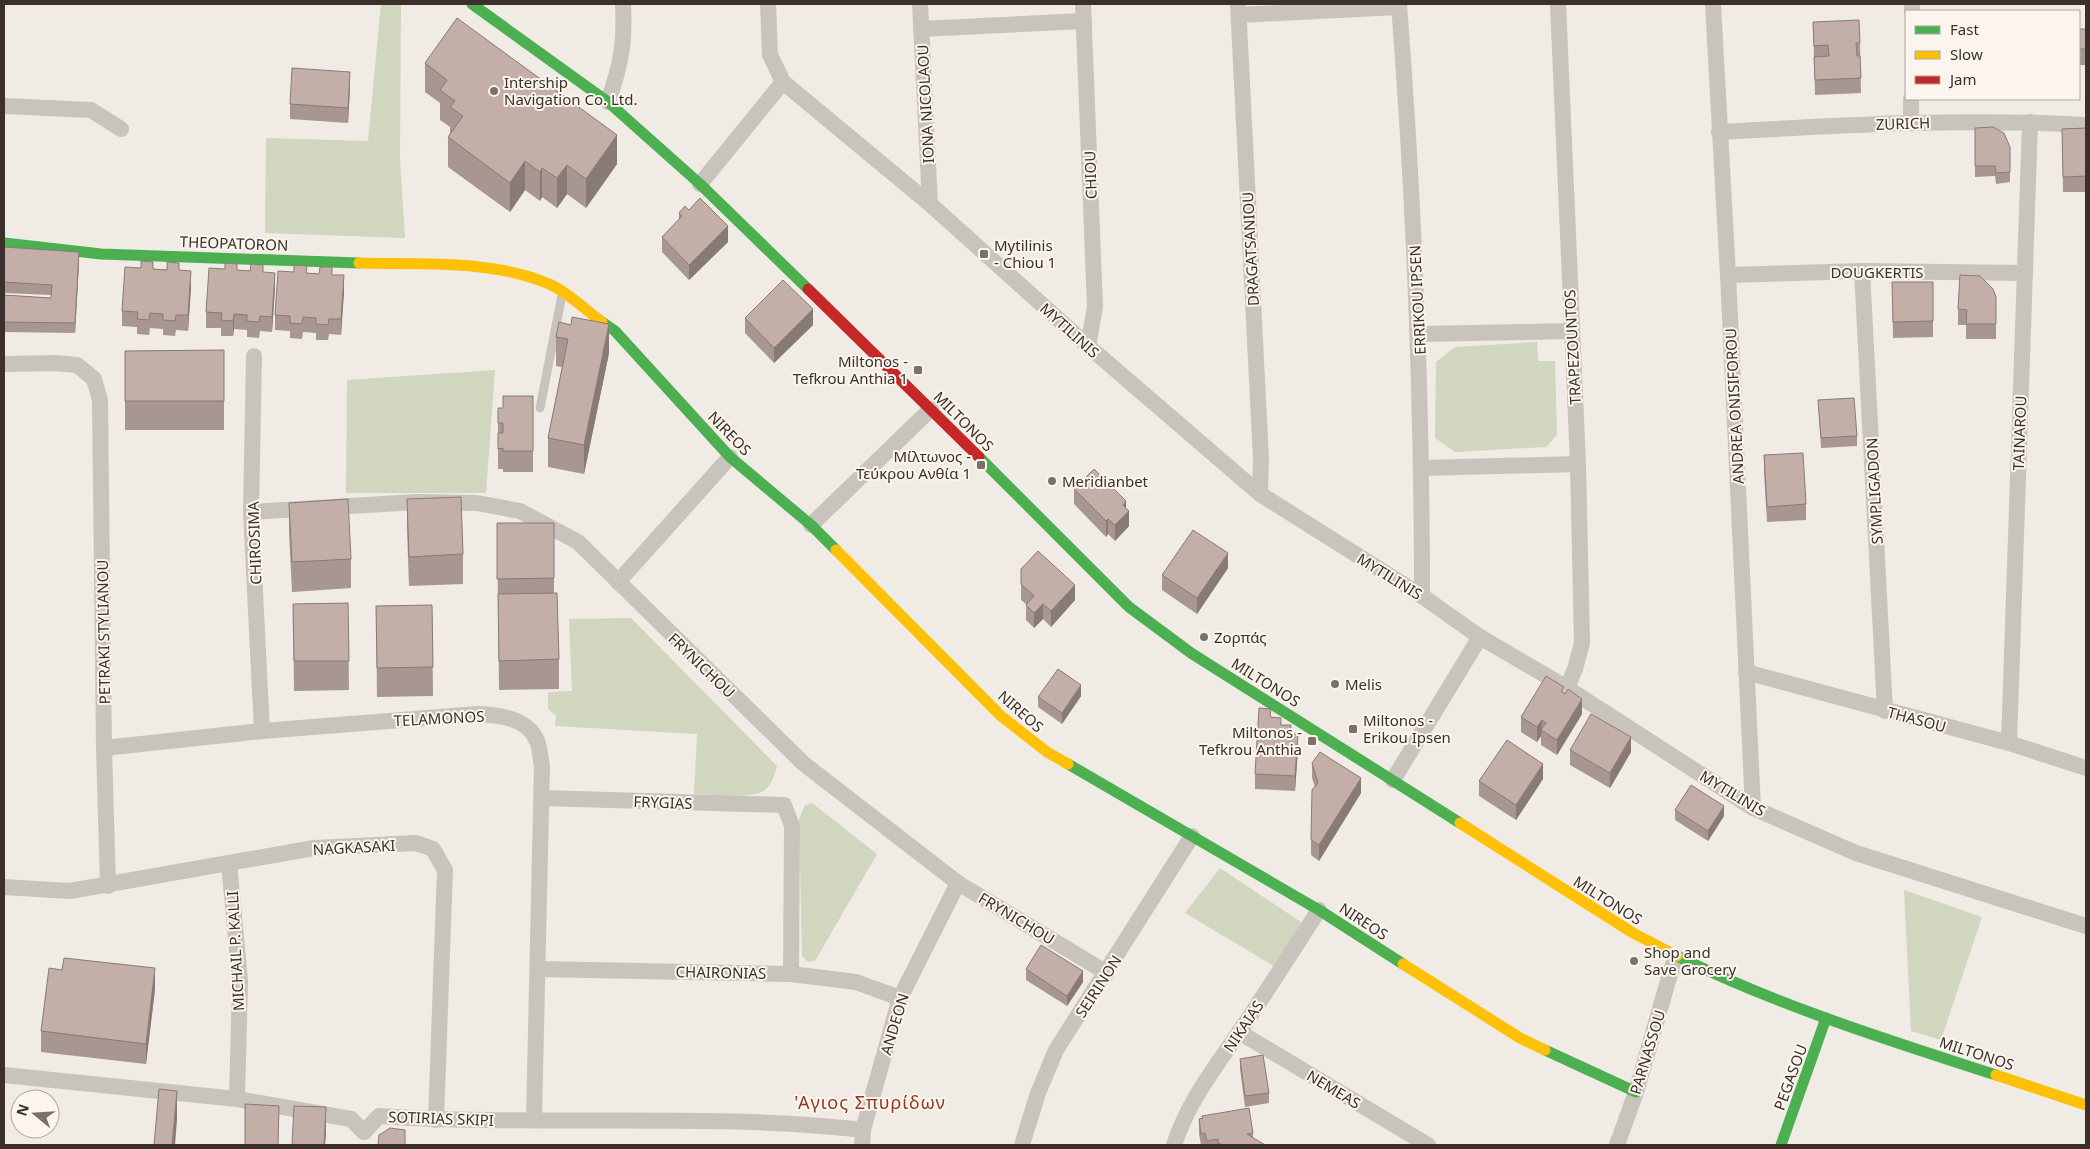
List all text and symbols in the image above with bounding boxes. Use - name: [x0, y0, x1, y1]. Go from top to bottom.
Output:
- legend: [1905, 10, 2080, 100]
- text: Fast: [1950, 19, 1979, 39]
- street label: IONA NICOLAOU: [912, 44, 938, 164]
- text: Slow: [1950, 44, 1983, 64]
- text: Jam: [1948, 69, 1977, 89]
- place label: Intership Navigation Co. Ltd.: [504, 72, 637, 109]
- marker: Intership Navigation Co. Ltd.: [488, 85, 500, 97]
- street label: ZURICH: [1875, 112, 1931, 134]
- street label: CHIOU: [1079, 150, 1101, 200]
- street label: DRAGATSANIOU: [1237, 191, 1263, 307]
- street label: THEOPATORON: [179, 231, 289, 255]
- place label: Mytilinis - Chiou 1: [994, 235, 1056, 272]
- street label: ERRIKOU IPSEN: [1404, 245, 1430, 355]
- marker: Mytilinis - Chiou 1: [978, 248, 990, 260]
- street label: DOUGKERTIS: [1830, 262, 1924, 282]
- street label: TRAPEZOUNTOS: [1559, 289, 1585, 405]
- street label: MYTILINIS: [1036, 298, 1104, 362]
- street label: ANDREA ONISIFOROU: [1720, 328, 1748, 484]
- place label: Miltonos - Tefkrou Anthia 1: [793, 351, 908, 388]
- marker: Miltonos - Tefkrou Anthia 1: [912, 364, 924, 376]
- street label: MILTONOS: [930, 387, 998, 455]
- street label: TAINAROU: [2008, 395, 2030, 471]
- street label: NIREOS: [704, 407, 756, 459]
- street label: SYMPLIGADON: [1861, 437, 1887, 545]
- place label: Μίλτωνος - Τεύκρου Ανθία 1: [856, 446, 971, 483]
- marker: Μίλτωνος - Τεύκρου Ανθία 1: [975, 459, 987, 471]
- place label: Meridianbet: [1062, 471, 1149, 491]
- marker: Meridianbet: [1046, 475, 1058, 487]
- street label: CHIROSIMA: [243, 501, 265, 585]
- street label: MYTILINIS: [1354, 548, 1426, 604]
- street label: PETRAKI STYLIANOU: [92, 560, 114, 704]
- place label: Ζορπάς: [1214, 627, 1267, 647]
- street label: FRYNICHOU: [664, 628, 740, 702]
- marker: Ζορπάς: [1198, 631, 1210, 643]
- street label: MILTONOS: [1228, 653, 1304, 711]
- place label: Melis: [1345, 674, 1382, 694]
- marker: Melis: [1329, 678, 1341, 690]
- street label: NIREOS: [994, 686, 1048, 736]
- street label: THASOU: [1885, 702, 1949, 736]
- street label: TELAMONOS: [393, 706, 485, 730]
- place label: Miltonos - Erikou Ipsen: [1363, 710, 1451, 747]
- place label: Miltonos - Tefkrou Anthia: [1199, 722, 1302, 759]
- marker: Miltonos - Erikou Ipsen: [1347, 723, 1359, 735]
- marker: Miltonos - Tefkrou Anthia: [1306, 735, 1318, 747]
- street label: MYTILINIS: [1696, 766, 1770, 820]
- street label: FRYGIAS: [633, 791, 693, 813]
- street label: NAGKASAKI: [312, 835, 396, 859]
- street label: MILTONOS: [1570, 871, 1646, 929]
- street label: FRYNICHOU: [975, 887, 1059, 949]
- street label: MICHAIL P. KALLI: [222, 890, 248, 1012]
- street label: NIREOS: [1336, 898, 1392, 944]
- place label: Shop and Save Grocery: [1644, 942, 1736, 979]
- street label: SEIRINON: [1070, 951, 1126, 1021]
- marker: Shop and Save Grocery: [1628, 955, 1640, 967]
- street label: CHAIRONIAS: [676, 961, 766, 983]
- street label: ANDEON: [875, 991, 913, 1057]
- street label: NIKAIAS: [1218, 996, 1268, 1056]
- street label: PARNASSOU: [1625, 1007, 1669, 1097]
- street label: MILTONOS: [1937, 1032, 2017, 1074]
- street label: PEGASOU: [1769, 1041, 1811, 1113]
- street label: NEMEAS: [1303, 1065, 1365, 1113]
- north arrow: [10, 1089, 60, 1139]
- district label: 'Αγιος Σπυρίδων: [794, 1090, 946, 1114]
- text: N: [11, 1101, 33, 1118]
- street label: SOTIRIAS SKIPI: [388, 1106, 494, 1130]

